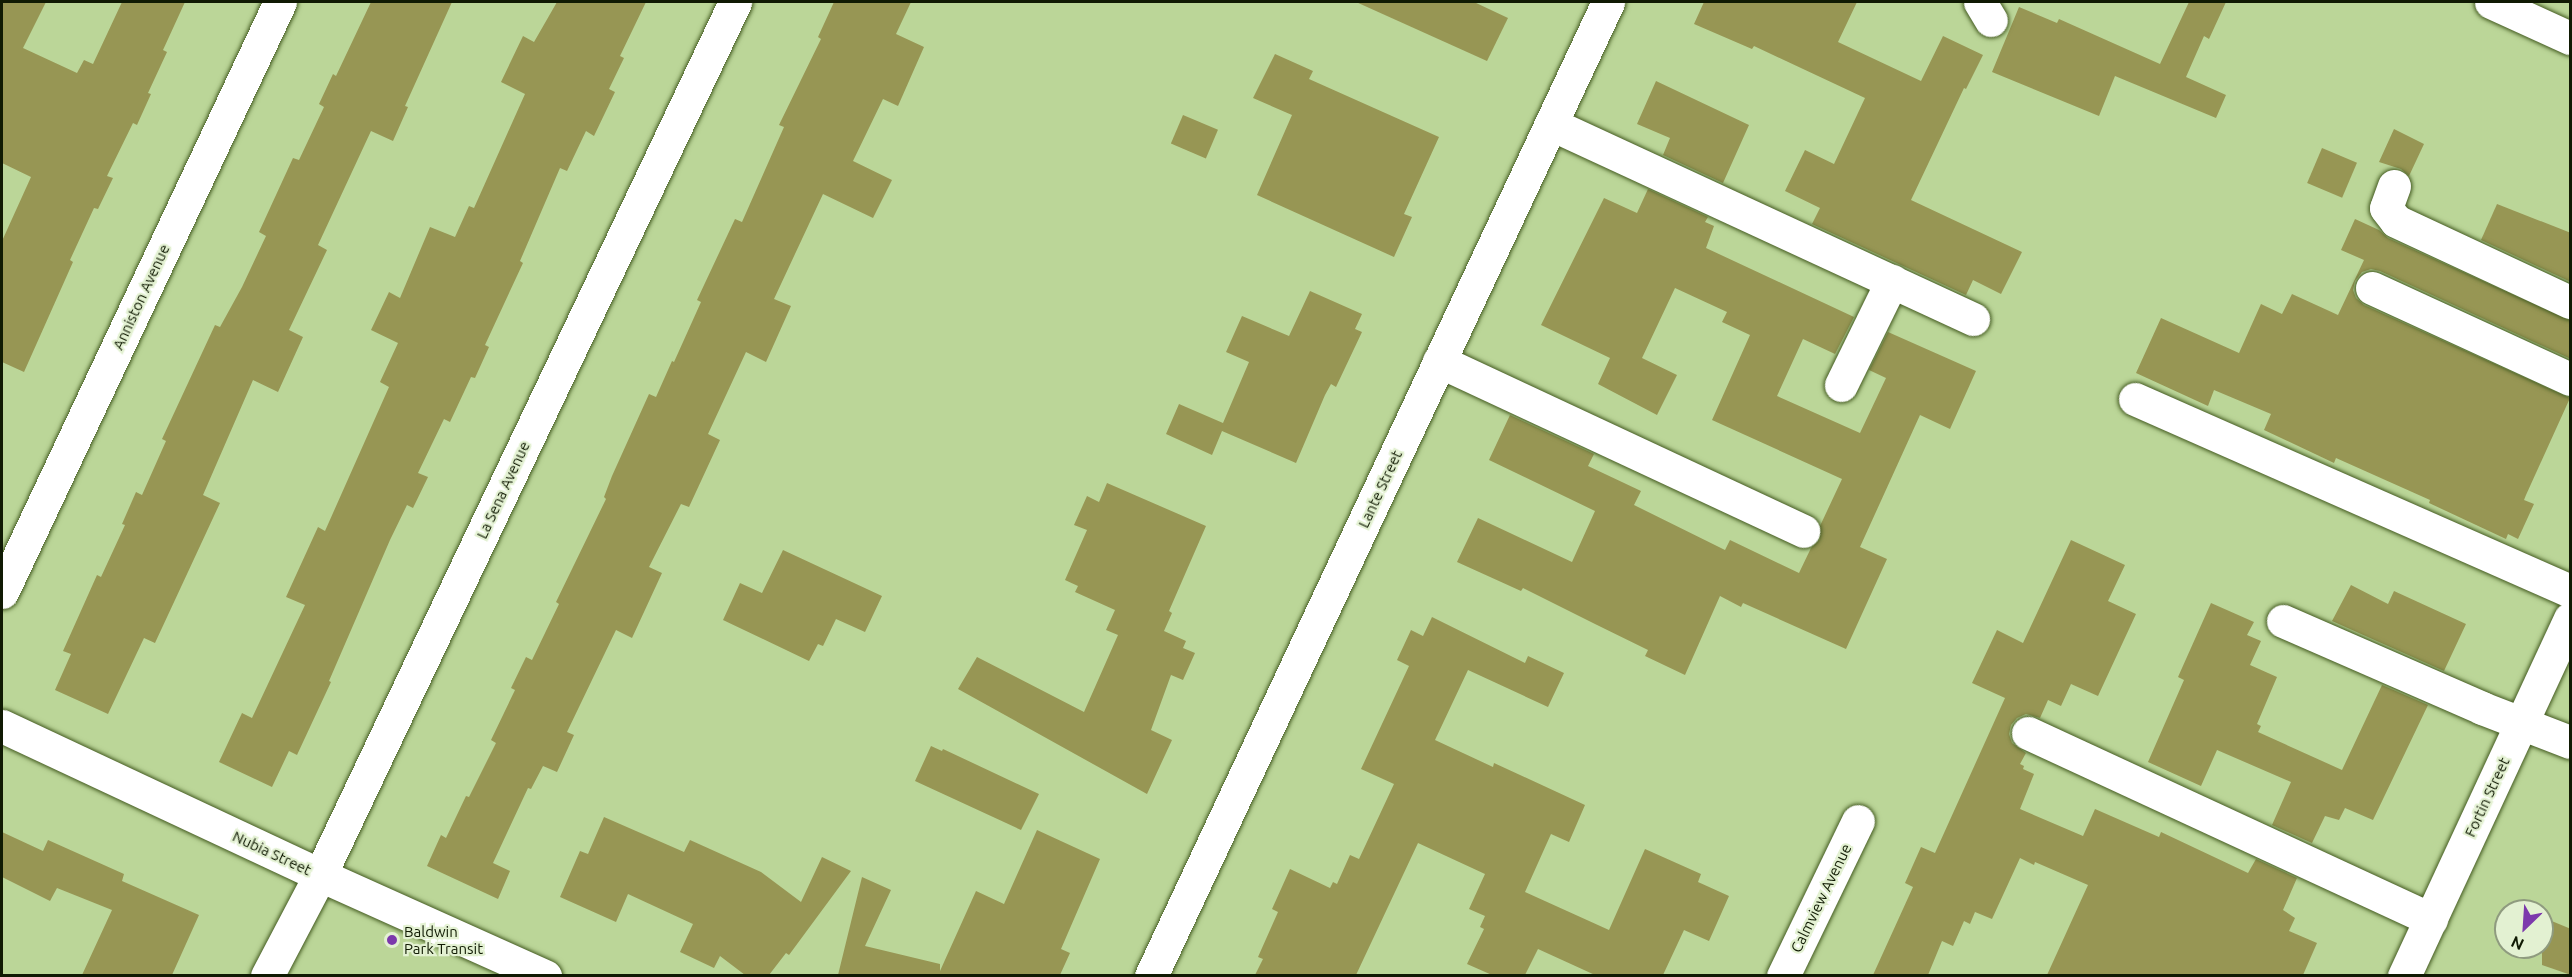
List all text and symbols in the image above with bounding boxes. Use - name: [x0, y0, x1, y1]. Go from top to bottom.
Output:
- street label: Anniston Avenue: [109, 241, 173, 353]
- street label: La Sena Avenue: [473, 439, 533, 541]
- street label: Lante Street: [1354, 447, 1406, 531]
- street label: Fortin Street: [2461, 754, 2513, 840]
- street label: Nubia Street: [230, 827, 314, 879]
- street label: Calmview Avenue: [1787, 841, 1855, 955]
- north arrow: [2494, 899, 2554, 959]
- place label: Baldwin Park Transit: [404, 922, 483, 957]
- marker: Baldwin Park Transit: [385, 933, 399, 947]
- text: N: [2508, 933, 2526, 954]

